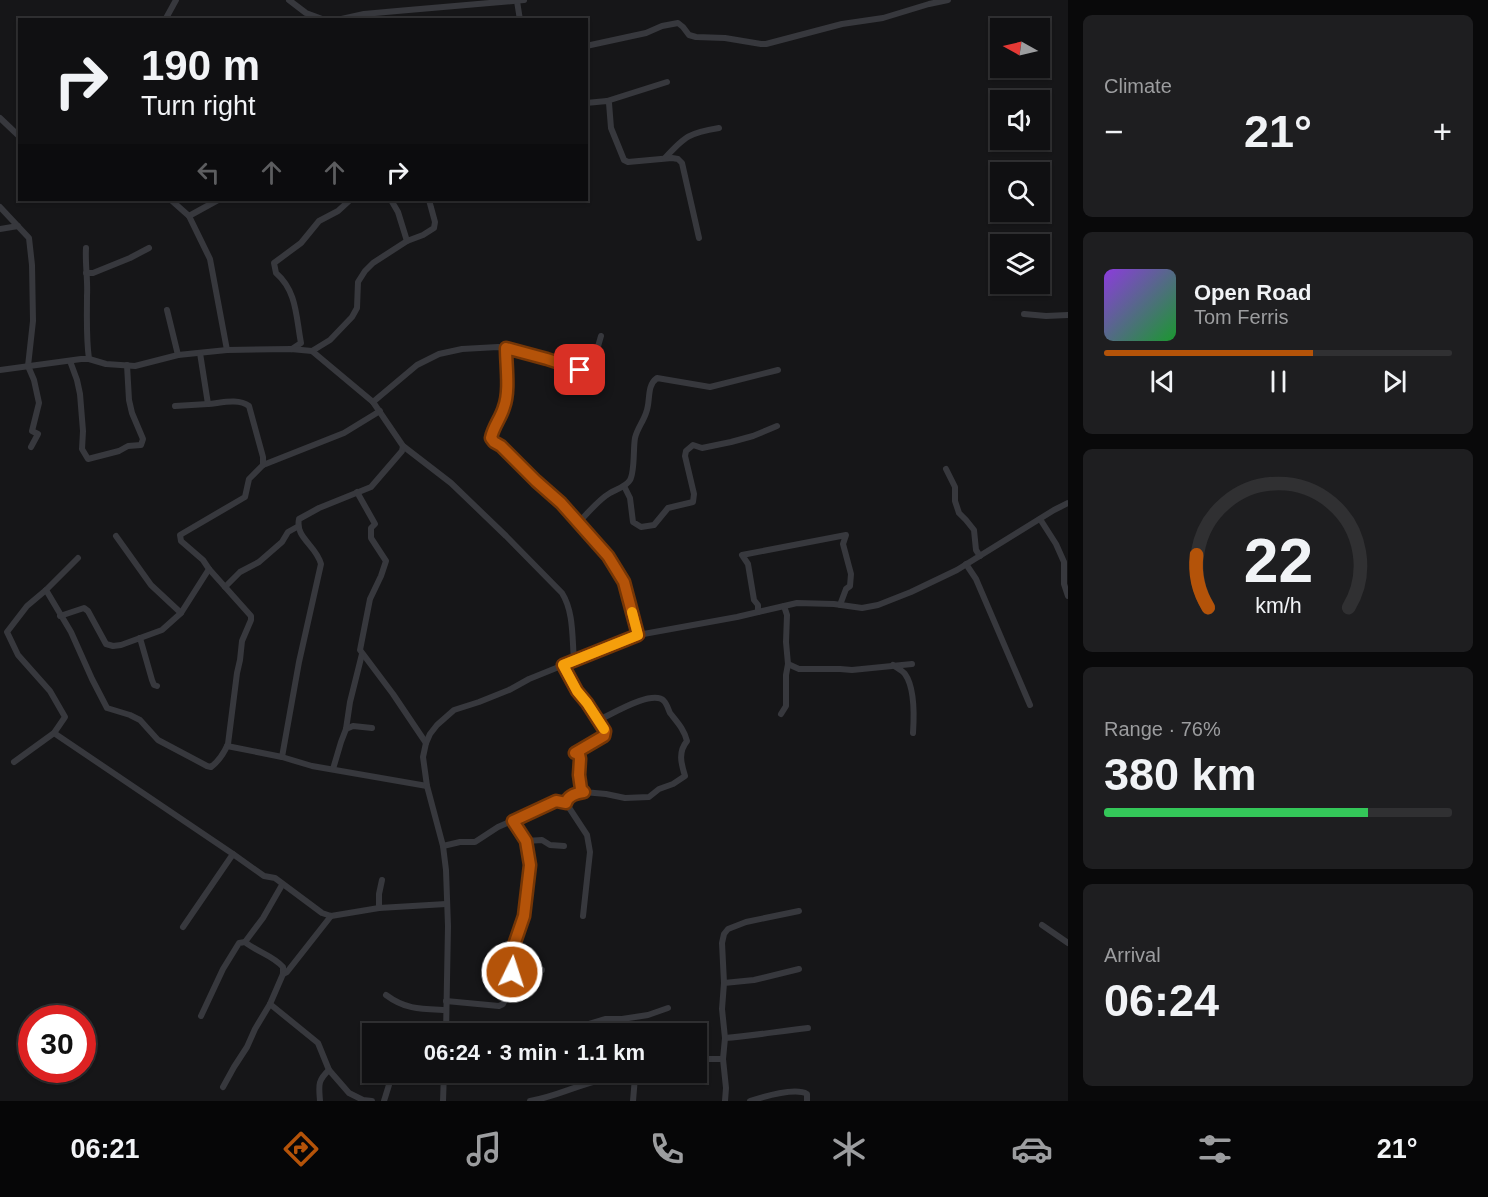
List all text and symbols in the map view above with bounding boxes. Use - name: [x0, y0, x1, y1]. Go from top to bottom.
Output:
- north arrow: [990, 18, 1050, 78]
- map controls: [990, 18, 1050, 294]
- icon: right: [42, 42, 120, 120]
- text: 190 m: [141, 42, 260, 89]
- text: Climate: [1104, 75, 1172, 97]
- button: sound: [990, 90, 1050, 150]
- text: Turn right: [141, 91, 256, 121]
- text: 21°: [1244, 106, 1312, 157]
- text: −: [1104, 113, 1123, 150]
- text: +: [1433, 113, 1452, 150]
- icon: left: [192, 156, 225, 189]
- icon: ahead: [255, 156, 288, 189]
- icon: ahead: [318, 156, 351, 189]
- icon: right: [381, 156, 414, 189]
- button: search: [990, 162, 1050, 222]
- button: layers: [990, 234, 1050, 294]
- text: Open Road: [1194, 280, 1311, 305]
- text: Tom Ferris: [1194, 306, 1288, 328]
- pin: [554, 344, 605, 395]
- icon: arrive: [563, 353, 596, 386]
- icon: previous: [1146, 365, 1179, 398]
- icon: pause: [1262, 365, 1295, 398]
- icon: next: [1378, 365, 1411, 398]
- text: 22: [1243, 526, 1313, 595]
- text: km/h: [1255, 594, 1301, 618]
- text: Range · 76%: [1104, 718, 1221, 740]
- text: 380 km: [1104, 749, 1257, 800]
- position arrow: [480, 940, 544, 1004]
- text: Arrival: [1104, 944, 1161, 966]
- text: 06:24: [1104, 975, 1219, 1026]
- speed limit sign: 30: [18, 1005, 96, 1083]
- text: 06:24 · 3 min · 1.1 km: [424, 1040, 645, 1065]
- icon: directions: [280, 1128, 322, 1170]
- icon: music: [463, 1128, 505, 1170]
- icon: phone: [646, 1128, 688, 1170]
- icon: climate: [828, 1128, 870, 1170]
- icon: car: [1011, 1128, 1053, 1170]
- icon: filters: [1194, 1128, 1236, 1170]
- text: 06:21: [70, 1134, 139, 1164]
- text: 21°: [1377, 1134, 1418, 1164]

